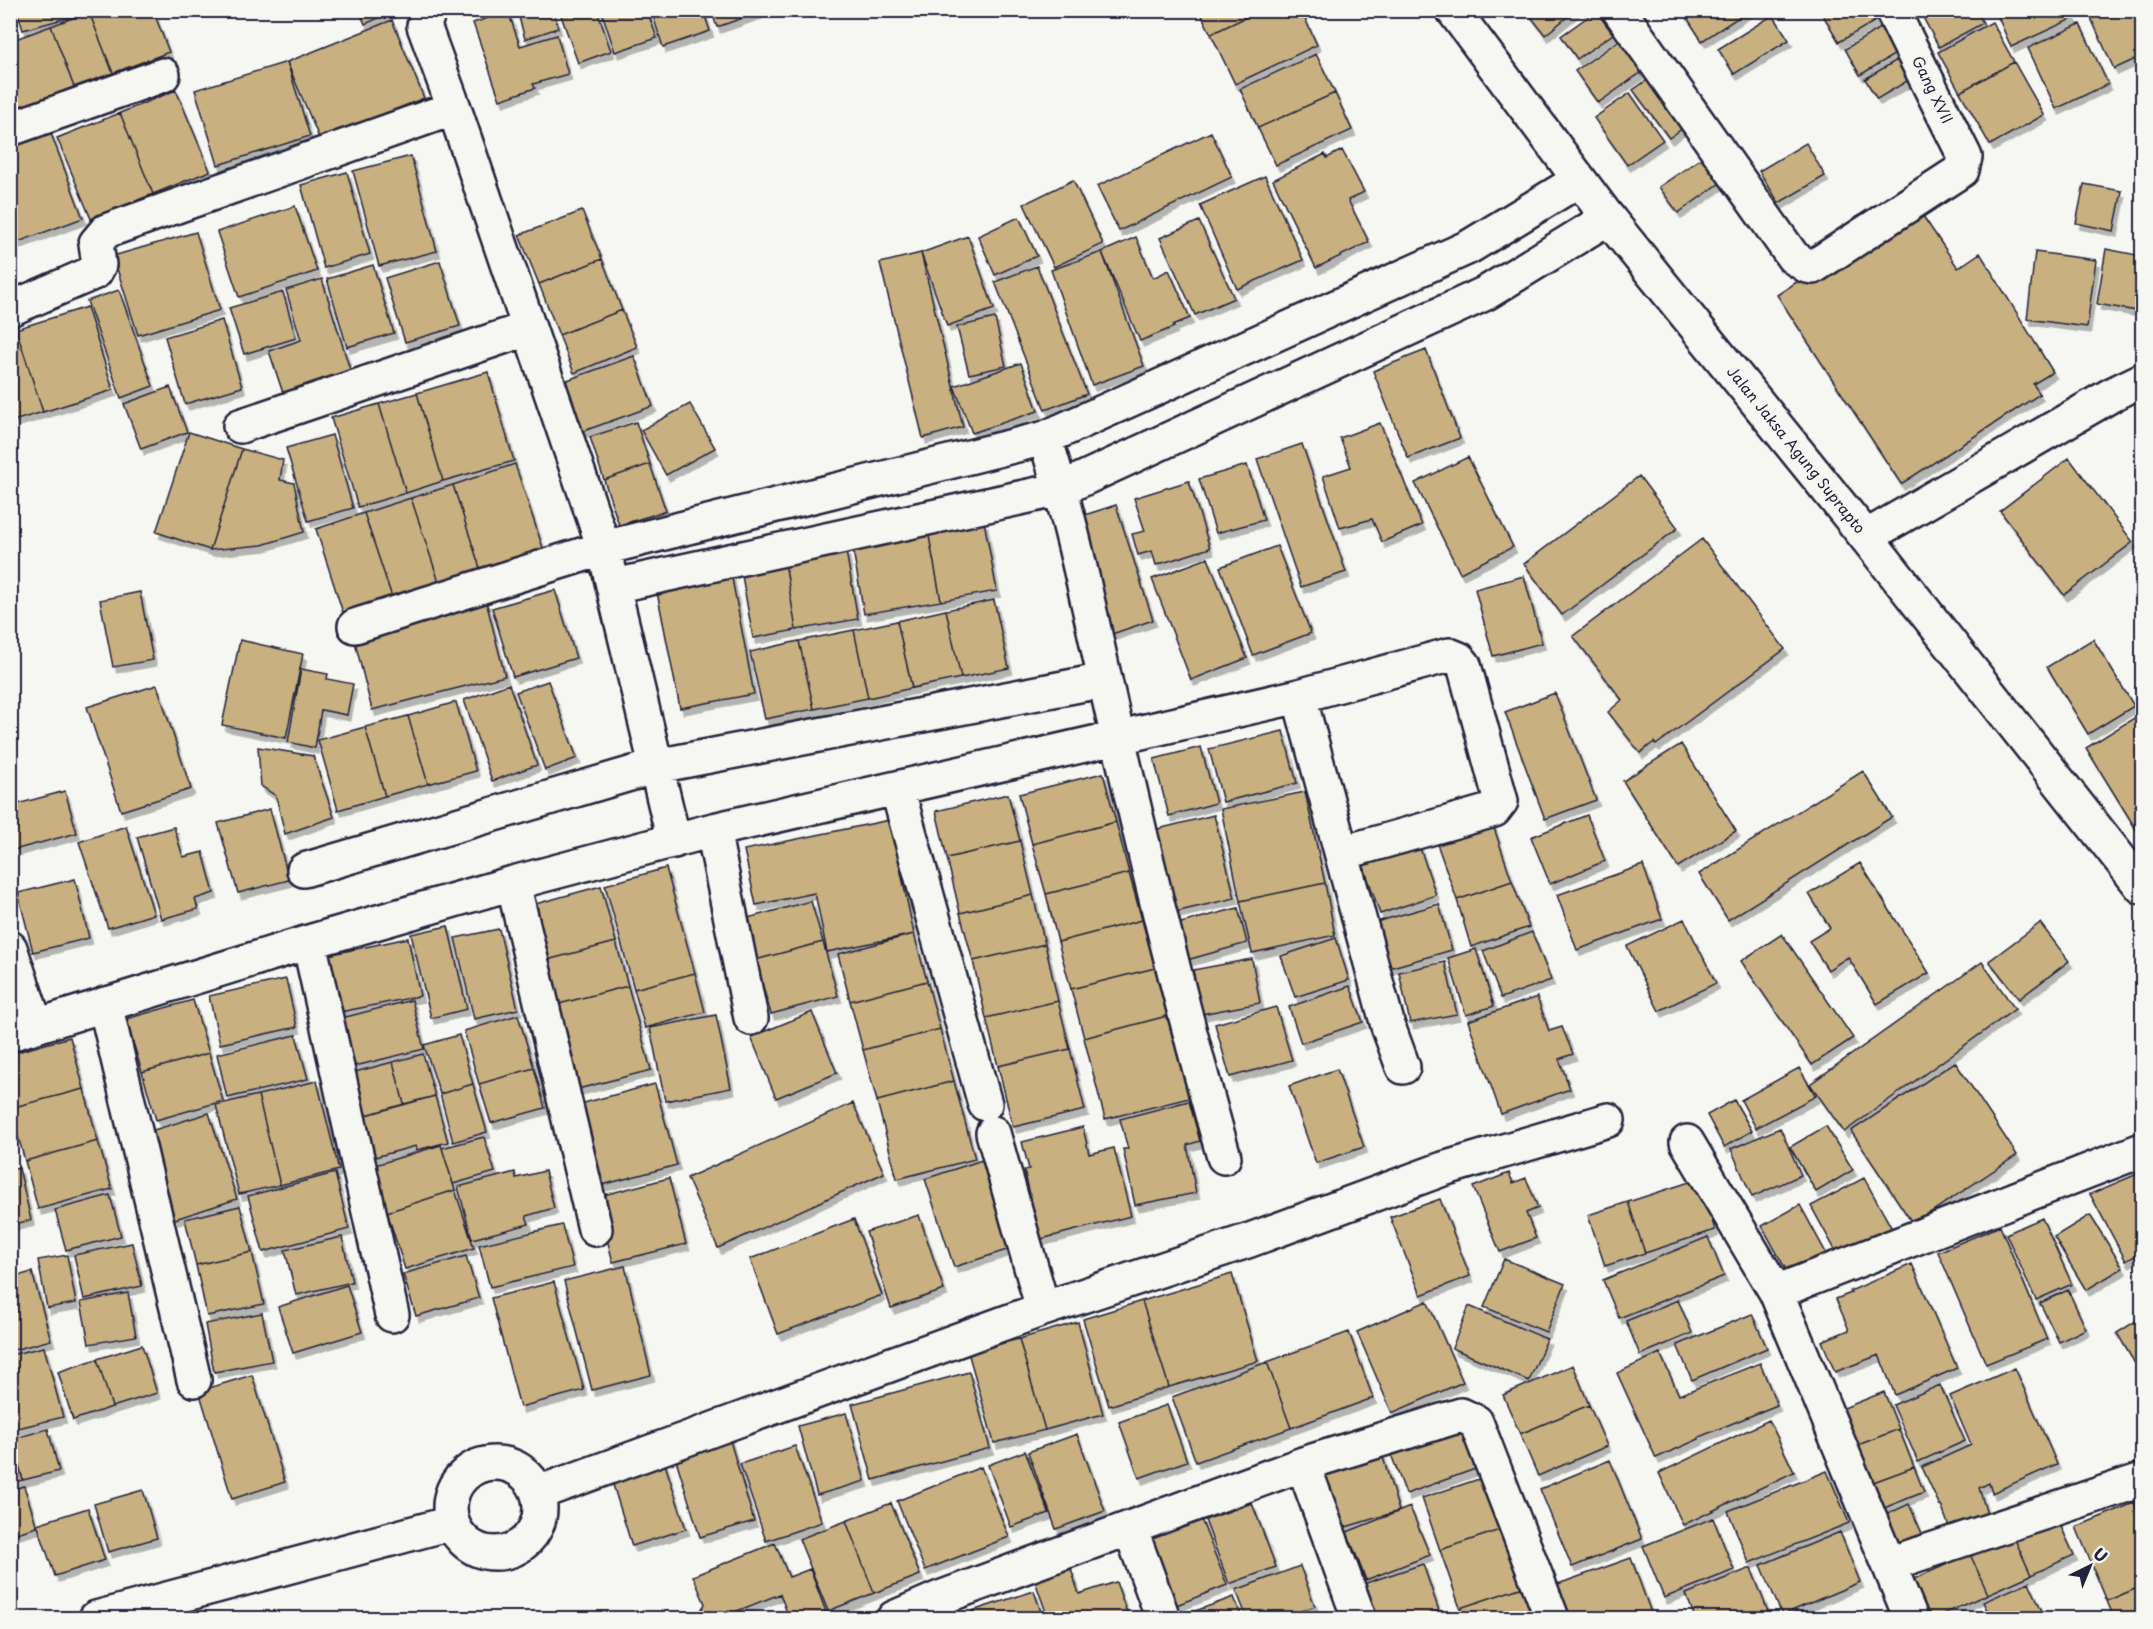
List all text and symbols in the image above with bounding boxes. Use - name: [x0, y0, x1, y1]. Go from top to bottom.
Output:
- street label: Gang XVII: [1907, 52, 1960, 127]
- street label: Jalan Jaksa Agung Suprapto: [1722, 360, 1872, 538]
- north arrow: [2060, 1536, 2120, 1596]
- text: U: [2088, 1541, 2114, 1567]

